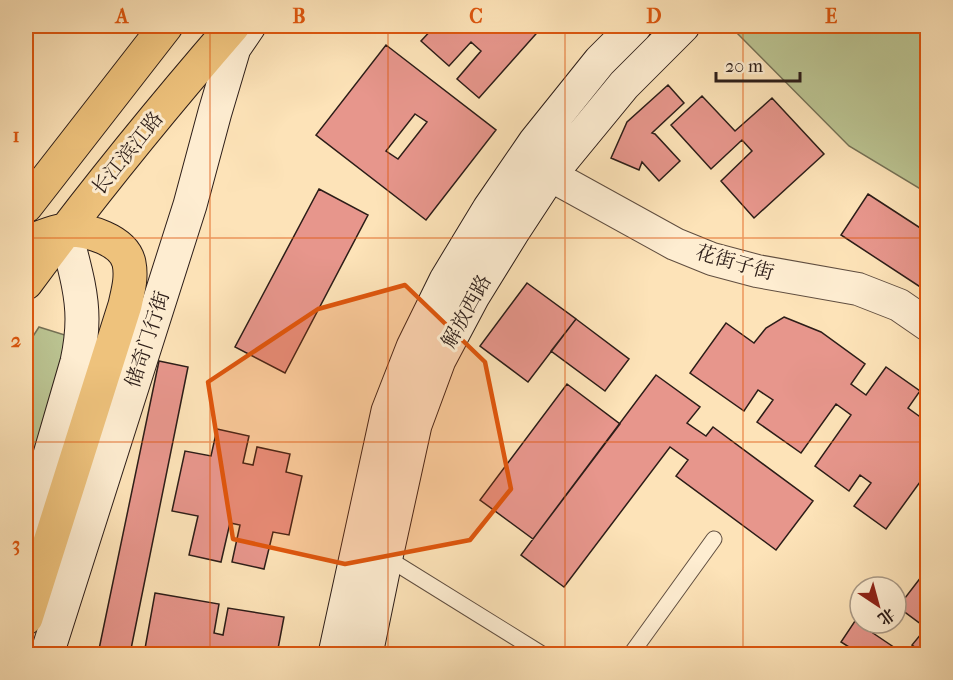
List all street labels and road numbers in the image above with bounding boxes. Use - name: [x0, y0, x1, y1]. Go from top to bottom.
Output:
- street label: 长江滨江路: [87, 107, 168, 199]
- street label: 花街子街: [693, 240, 776, 285]
- street label: 解放西路: [437, 271, 496, 352]
- street label: 储奇门行街: [121, 288, 174, 390]

